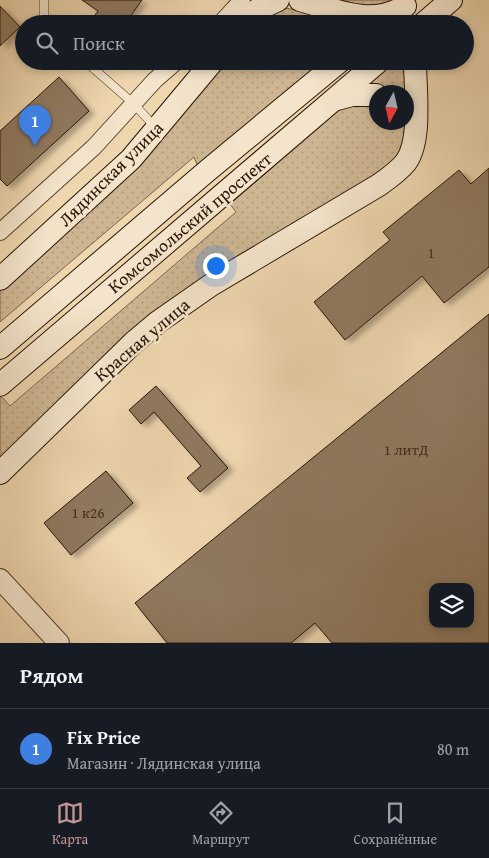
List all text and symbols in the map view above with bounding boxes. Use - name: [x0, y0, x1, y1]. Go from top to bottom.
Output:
- search box: [15, 15, 474, 70]
- icon: search: [33, 29, 61, 57]
- text: Поиск: [73, 29, 125, 57]
- north arrow: [369, 85, 414, 130]
- pin: 1: [19, 105, 51, 146]
- street label: Лядинская улица: [52, 115, 170, 232]
- street label: Комсомольский проспект: [102, 145, 278, 300]
- house number: 1: [427, 242, 435, 263]
- your location: [203, 253, 229, 279]
- street label: Красная улица: [88, 291, 196, 388]
- house number: 1 литД: [384, 439, 429, 460]
- house number: 1 к26: [72, 502, 104, 523]
- map controls: [429, 583, 474, 628]
- button: layers: [429, 583, 474, 628]
- text: Рядом: [20, 660, 83, 691]
- text: Fix Price: [67, 723, 141, 751]
- text: 1: [32, 737, 40, 761]
- text: 80 m: [437, 737, 469, 761]
- text: Магазин · Лядинская улица: [67, 751, 261, 775]
- tab: Карта: [52, 799, 88, 849]
- tab: Маршрут: [192, 799, 250, 849]
- tab: Сохранённые: [354, 799, 437, 849]

